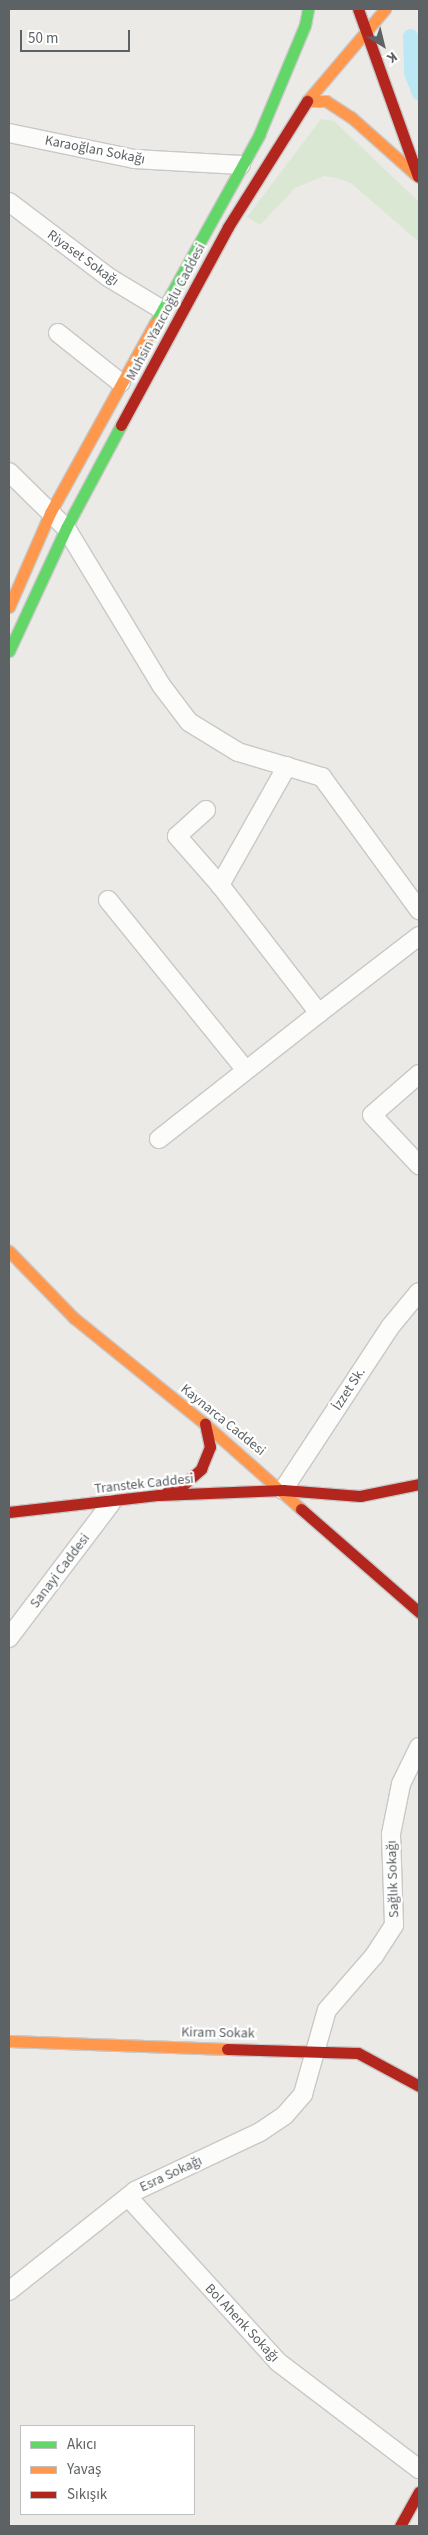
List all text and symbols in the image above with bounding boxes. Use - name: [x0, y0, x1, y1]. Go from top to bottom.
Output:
- scale bar: [22, 20, 132, 52]
- north arrow: [358, 20, 408, 70]
- text: 50 m: [28, 28, 58, 49]
- text: K: [382, 47, 401, 68]
- street label: Karaoğlan Sokağı: [43, 132, 147, 168]
- street label: Riyaset Sokağı: [44, 226, 122, 290]
- street label: Muhsin Yazıcıoğlu Caddesi: [123, 241, 209, 383]
- street label: İzzet Sk.: [329, 1364, 369, 1414]
- street label: Kaynarca Caddesi: [177, 1381, 269, 1459]
- street label: Transtek Caddesi: [94, 1470, 194, 1498]
- street label: Sanayi Caddesi: [27, 1530, 93, 1612]
- street label: Sağlık Sokağı: [383, 1840, 403, 1918]
- street label: Kiram Sokak: [181, 2024, 255, 2042]
- street label: Esra Sokağı: [137, 2152, 205, 2196]
- street label: Bol Ahenk Sokağı: [201, 2280, 283, 2366]
- legend: [20, 2425, 195, 2515]
- text: Akıcı: [67, 2434, 97, 2455]
- text: Yavaş: [67, 2459, 101, 2480]
- text: Sıkışık: [67, 2484, 107, 2505]

